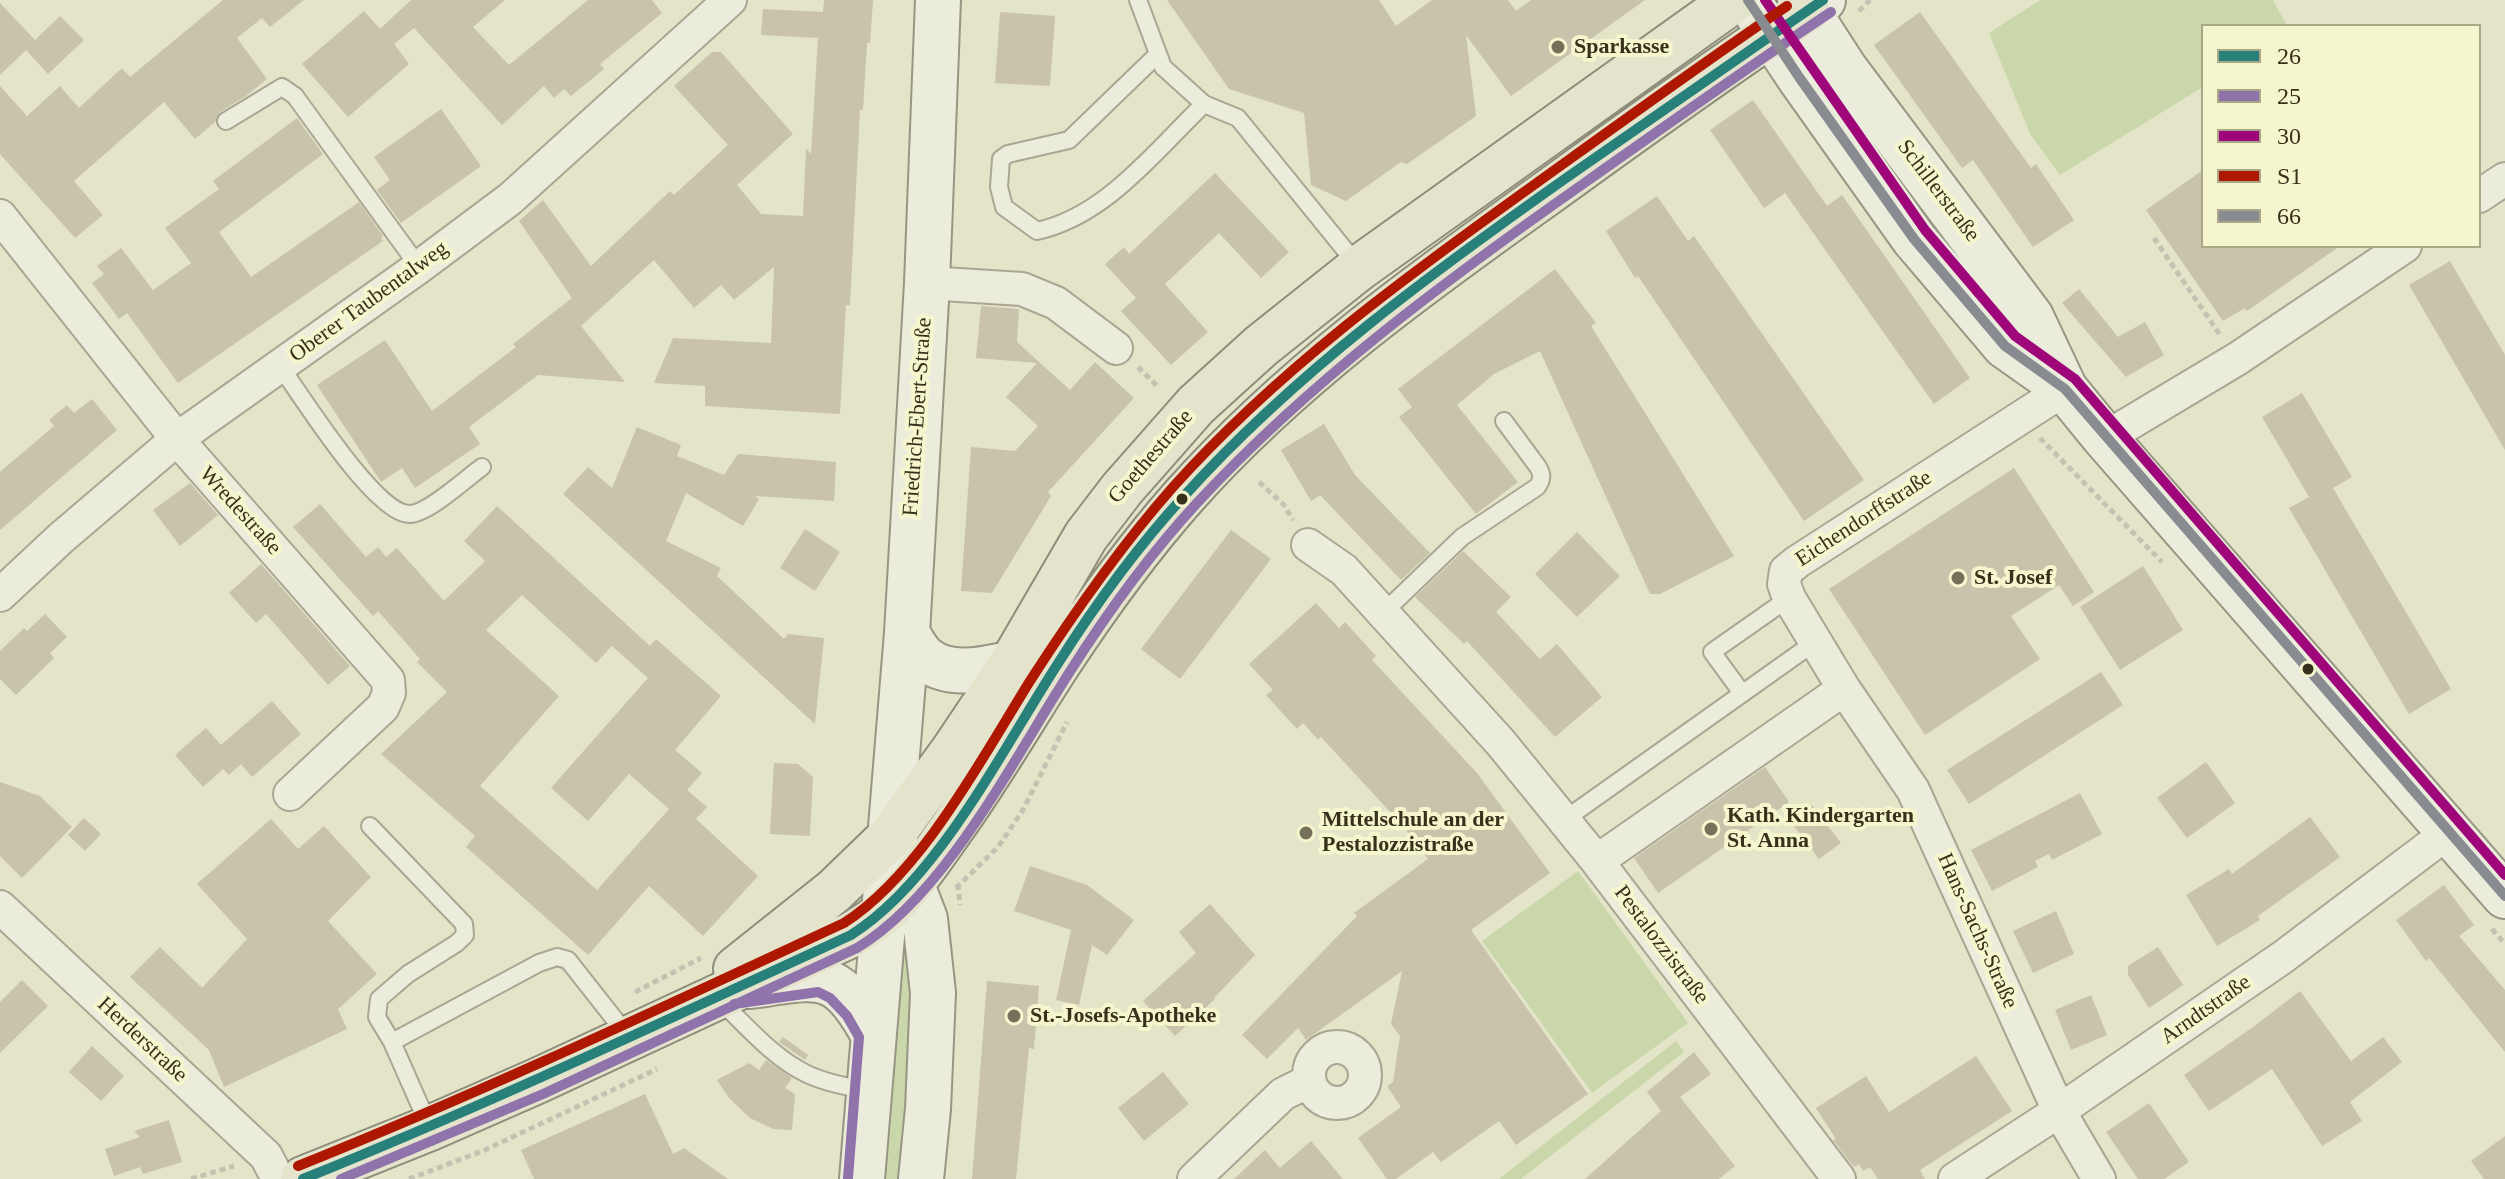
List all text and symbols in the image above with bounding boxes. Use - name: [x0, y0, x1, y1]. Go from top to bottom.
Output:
- legend: [2201, 24, 2481, 248]
- place label: Sparkasse: [1574, 34, 1669, 60]
- marker: Sparkasse: [1549, 38, 1567, 56]
- text: 26: [2277, 43, 2301, 69]
- text: 25: [2277, 83, 2301, 109]
- text: 30: [2277, 123, 2301, 149]
- street label: Schillerstraße: [1891, 135, 1985, 247]
- text: S1: [2277, 163, 2302, 189]
- text: 66: [2277, 203, 2301, 229]
- street label: Oberer Taubentalweg: [285, 236, 453, 368]
- street label: Friedrich-Ebert-Straße: [898, 317, 938, 517]
- street label: Goethestraße: [1103, 405, 1199, 509]
- street label: Wredestraße: [193, 461, 287, 561]
- street label: Eichendorffstraße: [1791, 465, 1937, 573]
- unlabelled marker: [1174, 491, 1190, 507]
- place label: St. Josef: [1974, 565, 2052, 591]
- marker: St. Josef: [1949, 569, 1967, 587]
- unlabelled marker: [2300, 661, 2316, 677]
- place label: Kath. Kindergarten St. Anna: [1727, 803, 1914, 854]
- place label: Mittelschule an der Pestalozzistraße: [1322, 807, 1504, 858]
- marker: Kath. Kindergarten St. Anna: [1702, 820, 1720, 838]
- marker: Mittelschule an der Pestalozzistraße: [1297, 824, 1315, 842]
- street label: Hans-Sachs-Straße: [1931, 849, 2023, 1013]
- street label: Pestalozzistraße: [1608, 880, 1714, 1010]
- street label: Arndtstraße: [2156, 969, 2256, 1051]
- street label: Herderstraße: [91, 992, 193, 1088]
- place label: St.-Josefs-Apotheke: [1030, 1003, 1216, 1029]
- marker: St.-Josefs-Apotheke: [1005, 1007, 1023, 1025]

